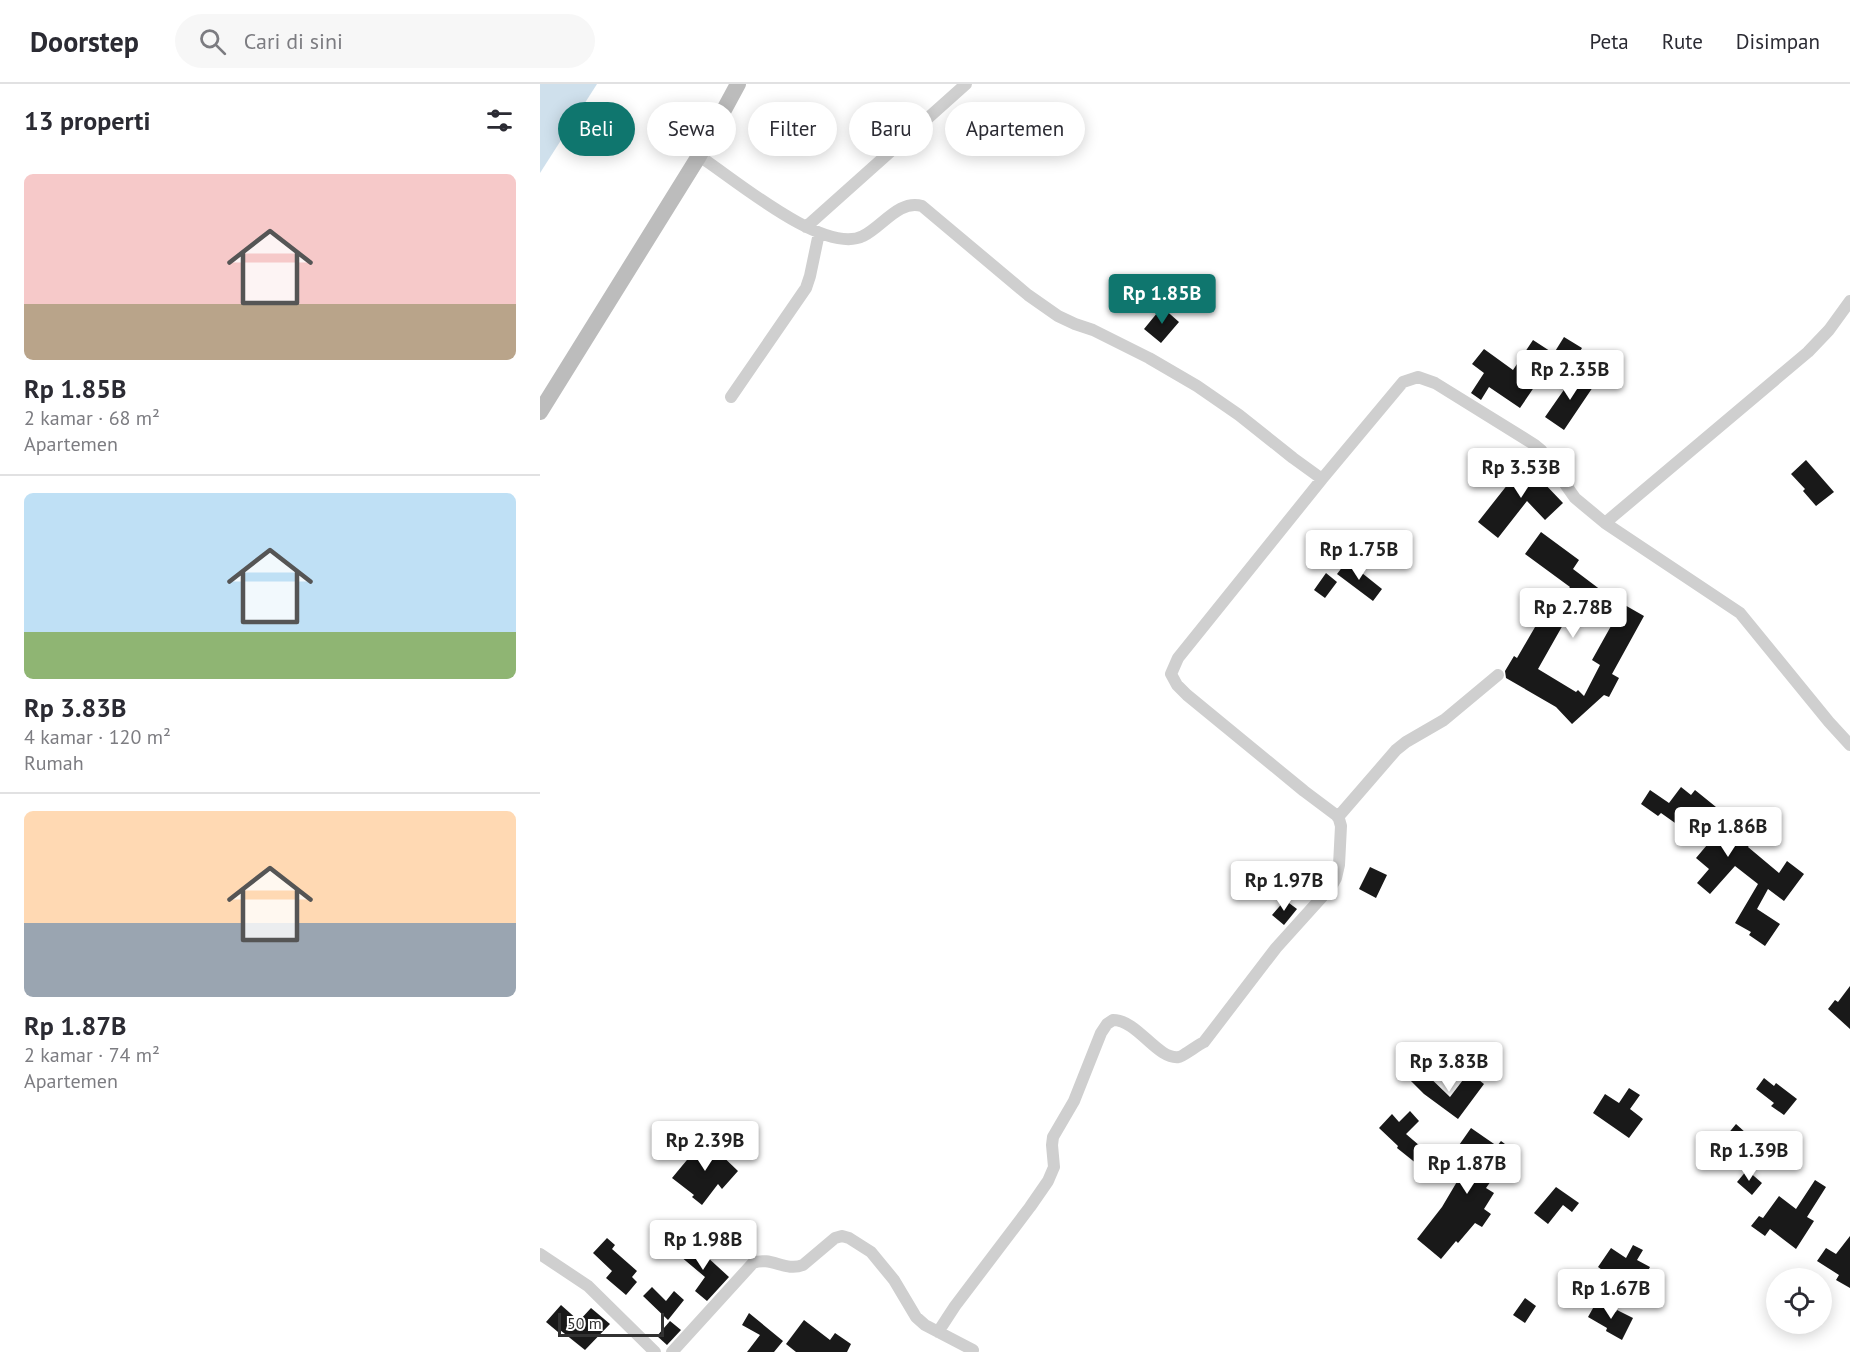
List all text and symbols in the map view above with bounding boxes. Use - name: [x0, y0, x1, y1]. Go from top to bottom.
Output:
- search box: [175, 14, 595, 68]
- text: Doorstep: [30, 23, 139, 60]
- icon: search: [196, 25, 229, 58]
- text: Cari di sini: [244, 27, 343, 55]
- text: Peta: [1589, 28, 1629, 55]
- text: Rute: [1662, 28, 1703, 55]
- text: Disimpan: [1736, 28, 1820, 55]
- chip: Beli: [558, 102, 635, 156]
- chip: Sewa: [647, 102, 736, 156]
- chip: Filter: [748, 102, 837, 156]
- chip: Baru: [849, 102, 933, 156]
- chip: Apartemen: [945, 102, 1085, 156]
- text: 13 properti: [24, 104, 150, 137]
- icon: filters: [483, 104, 516, 137]
- icon: home: [216, 213, 324, 321]
- pin: Rp 1.85B: [1100, 274, 1224, 325]
- text: Rp 1.85B: [1123, 280, 1201, 306]
- pin: Rp 2.35B: [1508, 350, 1632, 401]
- text: Rp 2.35B: [1531, 356, 1609, 382]
- text: Rp 1.85B: [24, 372, 126, 405]
- text: 2 kamar · 68 m²: [24, 405, 160, 431]
- text: Apartemen: [24, 431, 118, 457]
- pin: Rp 3.53B: [1459, 448, 1583, 499]
- text: Rp 3.53B: [1482, 454, 1560, 480]
- pin: Rp 1.75B: [1297, 530, 1421, 581]
- icon: home: [216, 532, 324, 640]
- text: Rp 1.75B: [1320, 536, 1398, 562]
- pin: Rp 2.78B: [1511, 588, 1635, 639]
- text: Rp 2.78B: [1534, 594, 1612, 620]
- text: Rp 3.83B: [24, 691, 126, 724]
- text: 4 kamar · 120 m²: [24, 724, 171, 750]
- text: Rumah: [24, 750, 84, 776]
- pin: Rp 1.86B: [1666, 807, 1790, 858]
- text: Rp 1.86B: [1689, 813, 1767, 839]
- icon: home: [216, 850, 324, 958]
- pin: Rp 1.97B: [1222, 861, 1346, 912]
- text: Rp 1.97B: [1245, 867, 1323, 893]
- text: Rp 1.87B: [24, 1009, 126, 1042]
- text: 2 kamar · 74 m²: [24, 1042, 160, 1068]
- pin: Rp 3.83B: [1387, 1042, 1511, 1093]
- text: Rp 3.83B: [1410, 1048, 1488, 1074]
- text: Apartemen: [24, 1068, 118, 1094]
- pin: Rp 2.39B: [643, 1121, 767, 1172]
- text: Rp 2.39B: [666, 1127, 744, 1153]
- pin: Rp 1.39B: [1687, 1131, 1811, 1182]
- text: Rp 1.39B: [1710, 1137, 1788, 1163]
- pin: Rp 1.87B: [1405, 1144, 1529, 1195]
- text: Rp 1.87B: [1428, 1150, 1506, 1176]
- pin: Rp 1.98B: [641, 1220, 765, 1271]
- text: Rp 1.98B: [664, 1226, 742, 1252]
- map controls: [1766, 1268, 1832, 1334]
- button: locate: [1766, 1268, 1832, 1334]
- pin: Rp 1.67B: [1549, 1269, 1673, 1320]
- text: Rp 1.67B: [1572, 1275, 1650, 1301]
- scale bar: [558, 1310, 664, 1338]
- text: 50 m: [567, 1313, 602, 1333]

